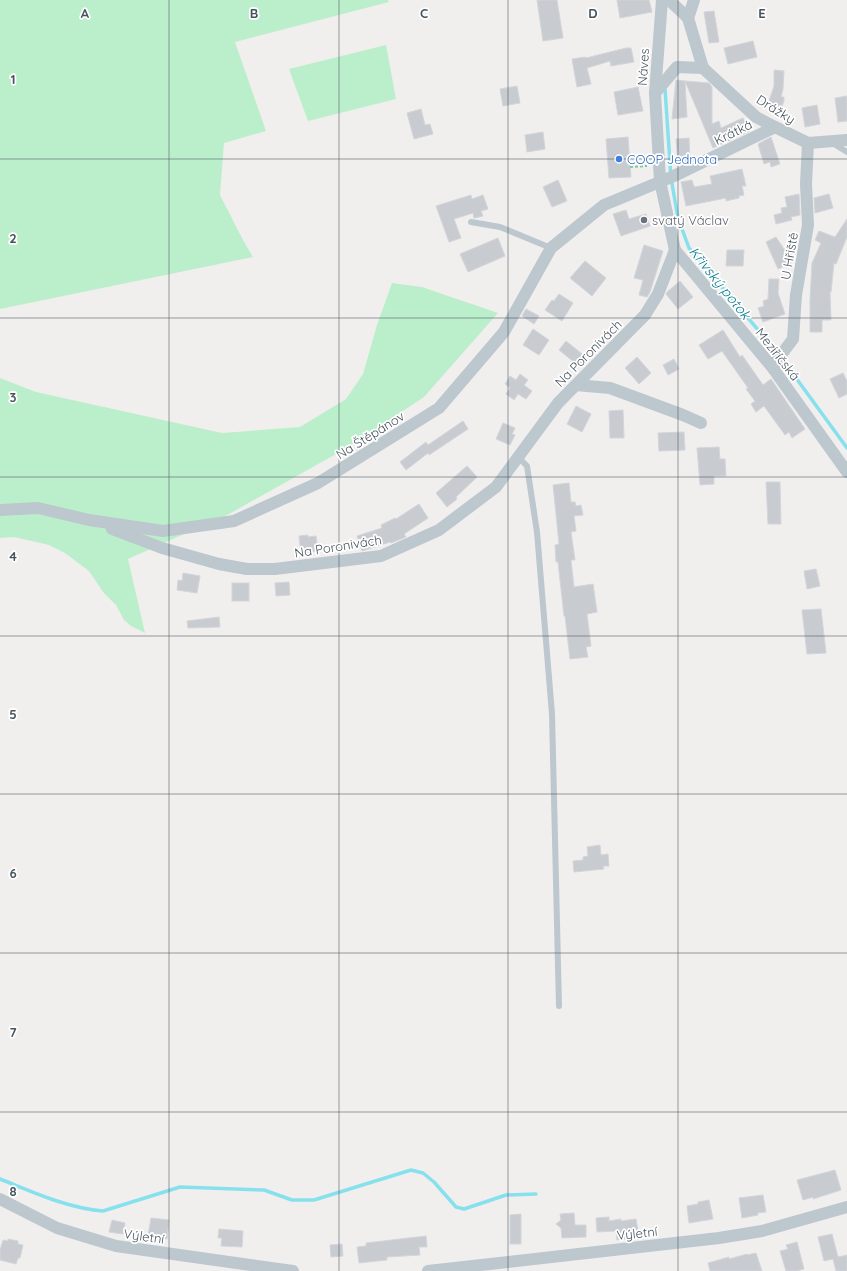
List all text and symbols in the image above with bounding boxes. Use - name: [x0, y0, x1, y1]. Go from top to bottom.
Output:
- text: A: [81, 5, 90, 21]
- text: B: [250, 5, 258, 21]
- text: C: [420, 5, 428, 21]
- text: D: [588, 5, 598, 21]
- text: E: [758, 5, 766, 21]
- street label: Náves: [634, 48, 652, 86]
- text: 1: [10, 71, 16, 87]
- street label: Drážky: [754, 91, 798, 127]
- street label: Krátká: [711, 116, 755, 148]
- place label: COOP Jednota: [627, 151, 717, 167]
- marker: COOP Jednota: [614, 154, 624, 164]
- place label: svatý Václav: [652, 212, 729, 228]
- marker: svatý Václav: [639, 215, 649, 225]
- text: 2: [9, 230, 17, 246]
- street label: U Hřiště: [777, 231, 801, 281]
- water label: Křivský potok: [685, 243, 756, 324]
- street label: Na Poronivách: [551, 316, 625, 390]
- street label: Meziříčská: [752, 324, 804, 384]
- text: 3: [10, 389, 17, 405]
- street label: Na Štěpánov: [333, 408, 407, 462]
- street label: Na Poronivách: [293, 531, 383, 561]
- text: 4: [9, 548, 17, 564]
- text: 5: [9, 706, 17, 722]
- text: 6: [9, 865, 17, 881]
- text: 7: [9, 1024, 17, 1040]
- text: 8: [9, 1183, 17, 1199]
- street label: Výletní: [616, 1223, 658, 1243]
- street label: Výletní: [123, 1225, 166, 1247]

